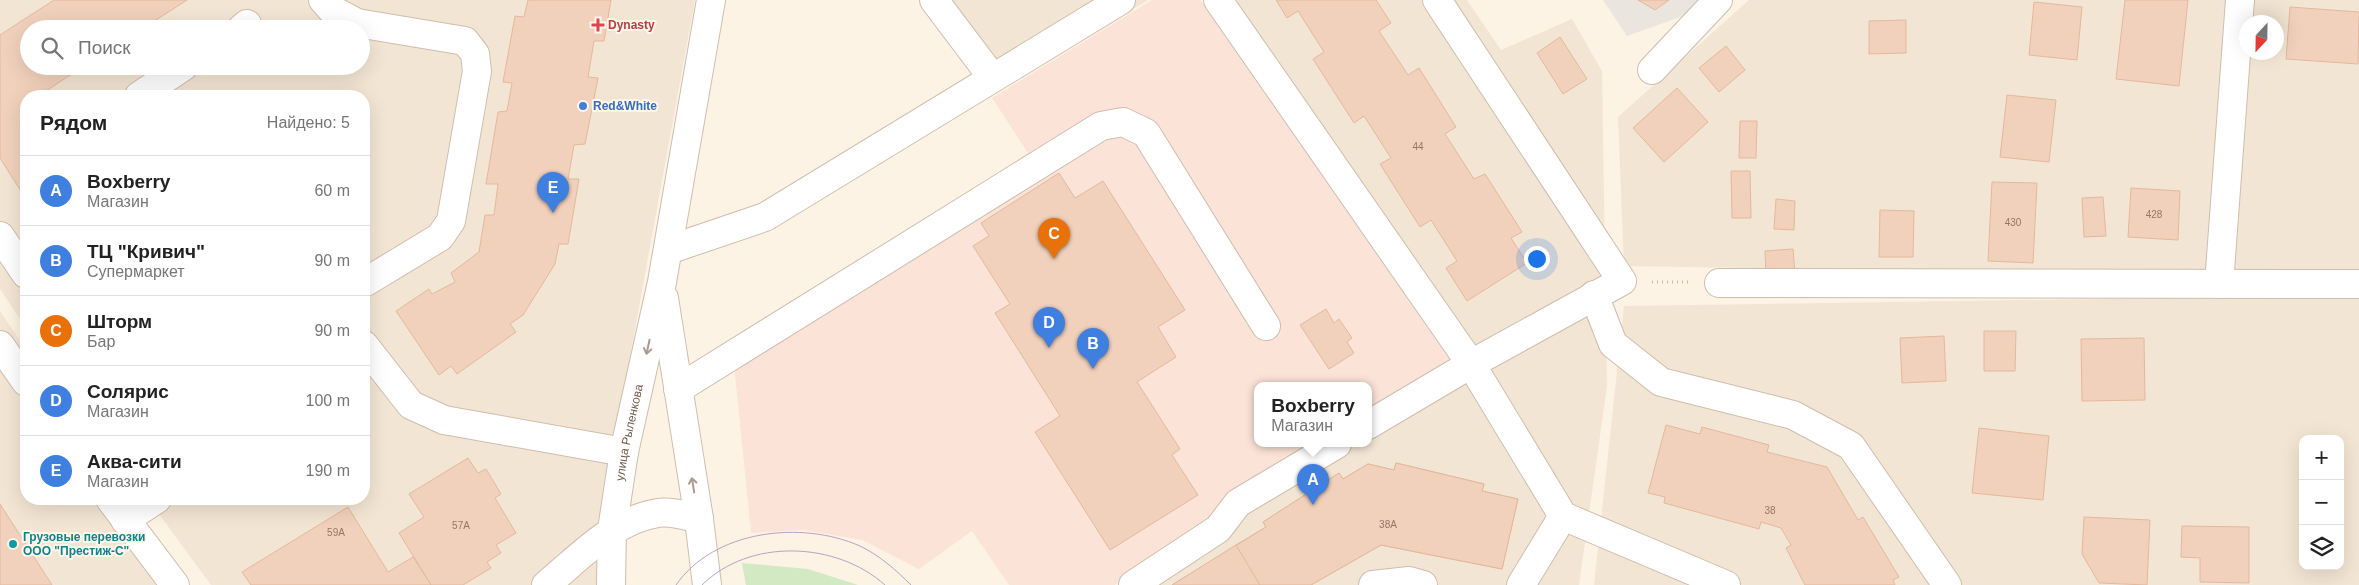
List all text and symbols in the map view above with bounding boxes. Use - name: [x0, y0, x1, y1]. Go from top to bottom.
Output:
- north arrow: [2239, 15, 2284, 60]
- place label: Dynasty: [608, 18, 655, 32]
- marker: Dynasty: [592, 19, 604, 31]
- search box: [20, 20, 370, 75]
- icon: search: [38, 34, 66, 62]
- text: Поиск: [78, 37, 131, 58]
- place label: Red&White: [593, 99, 657, 113]
- marker: Red&White: [577, 100, 589, 112]
- text: Рядом: [40, 111, 107, 134]
- text: Найдено: 5: [267, 114, 350, 131]
- house number: 44: [1412, 141, 1424, 152]
- text: Boxberry: [87, 171, 170, 192]
- pin: E: [537, 172, 569, 213]
- text: A: [50, 182, 62, 199]
- text: 60 m: [314, 182, 350, 199]
- text: Магазин: [87, 193, 149, 210]
- house number: 428: [2146, 209, 2163, 220]
- house number: 430: [2005, 217, 2022, 228]
- pin: C: [1038, 218, 1070, 259]
- text: ТЦ "Кривич": [87, 241, 205, 262]
- your location: [1524, 246, 1550, 272]
- text: B: [50, 252, 62, 269]
- text: 90 m: [314, 252, 350, 269]
- text: Супермаркет: [87, 263, 185, 280]
- pin: D: [1033, 307, 1065, 348]
- text: Шторм: [87, 311, 152, 332]
- text: C: [50, 322, 62, 339]
- text: 90 m: [314, 322, 350, 339]
- pin: B: [1077, 328, 1109, 369]
- text: Бар: [87, 333, 115, 350]
- one-way arrow: [643, 338, 652, 354]
- text: Солярис: [87, 381, 169, 402]
- popup: [1254, 382, 1372, 447]
- street label: улица Рыленкова: [613, 383, 646, 482]
- text: D: [50, 392, 62, 409]
- text: 100 m: [306, 392, 350, 409]
- text: Boxberry: [1271, 395, 1355, 416]
- text: Магазин: [87, 403, 149, 420]
- text: Магазин: [1271, 417, 1333, 434]
- map controls: [2299, 435, 2344, 570]
- button: +: [2299, 435, 2344, 480]
- text: Аква-сити: [87, 451, 182, 472]
- text: E: [51, 462, 61, 479]
- text: 190 m: [306, 462, 350, 479]
- pin: A: [1297, 464, 1329, 505]
- text: Магазин: [87, 473, 149, 490]
- one-way arrow: [688, 477, 698, 493]
- button: −: [2299, 480, 2344, 525]
- house number: 38: [1764, 505, 1776, 516]
- house number: 38А: [1379, 519, 1397, 530]
- house number: 57А: [452, 520, 470, 531]
- button: layers: [2299, 525, 2344, 570]
- house number: 59А: [327, 527, 345, 538]
- place label: Грузовые перевозки ООО "Престиж-С": [23, 530, 145, 558]
- marker: Грузовые перевозки ООО "Престиж-С": [7, 538, 19, 550]

